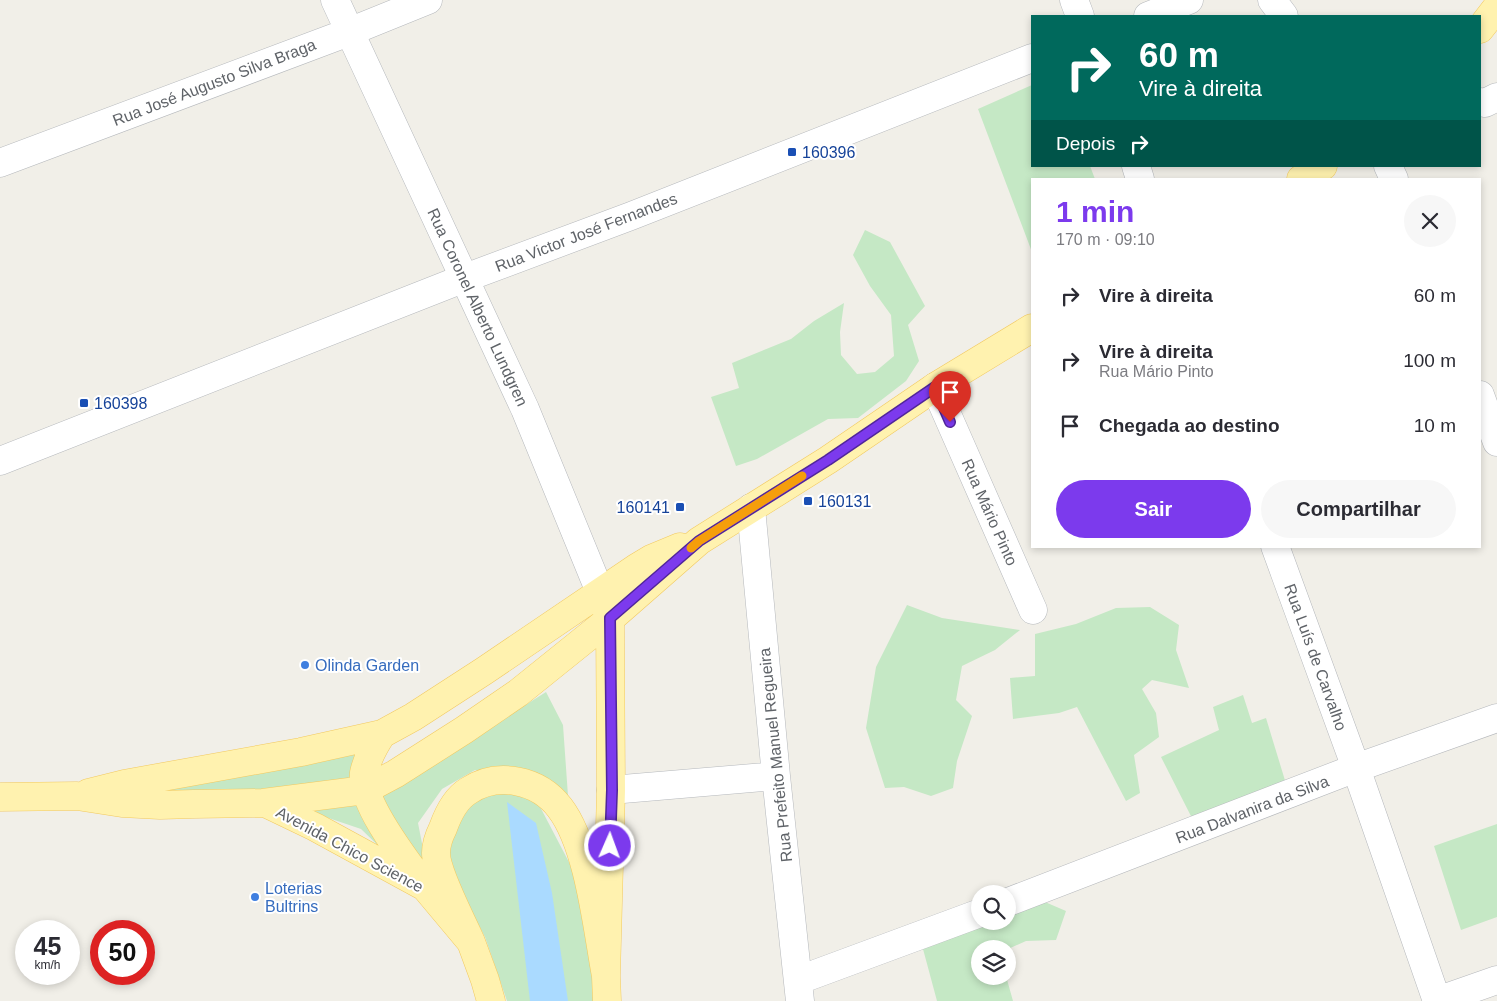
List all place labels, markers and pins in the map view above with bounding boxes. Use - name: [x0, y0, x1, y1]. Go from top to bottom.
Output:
- place label: 160396: [802, 144, 855, 161]
- marker: 160396: [786, 146, 798, 158]
- pin: [929, 371, 971, 422]
- place label: 160398: [94, 395, 147, 412]
- marker: 160398: [78, 397, 90, 409]
- place label: 160131: [818, 493, 871, 510]
- marker: 160131: [802, 495, 814, 507]
- place label: 160141: [617, 499, 670, 516]
- marker: 160141: [674, 501, 686, 513]
- place label: Olinda Garden: [315, 657, 419, 674]
- marker: Olinda Garden: [299, 659, 311, 671]
- place label: Loterias Bultrins: [265, 880, 322, 915]
- marker: Loterias Bultrins: [249, 891, 261, 903]

